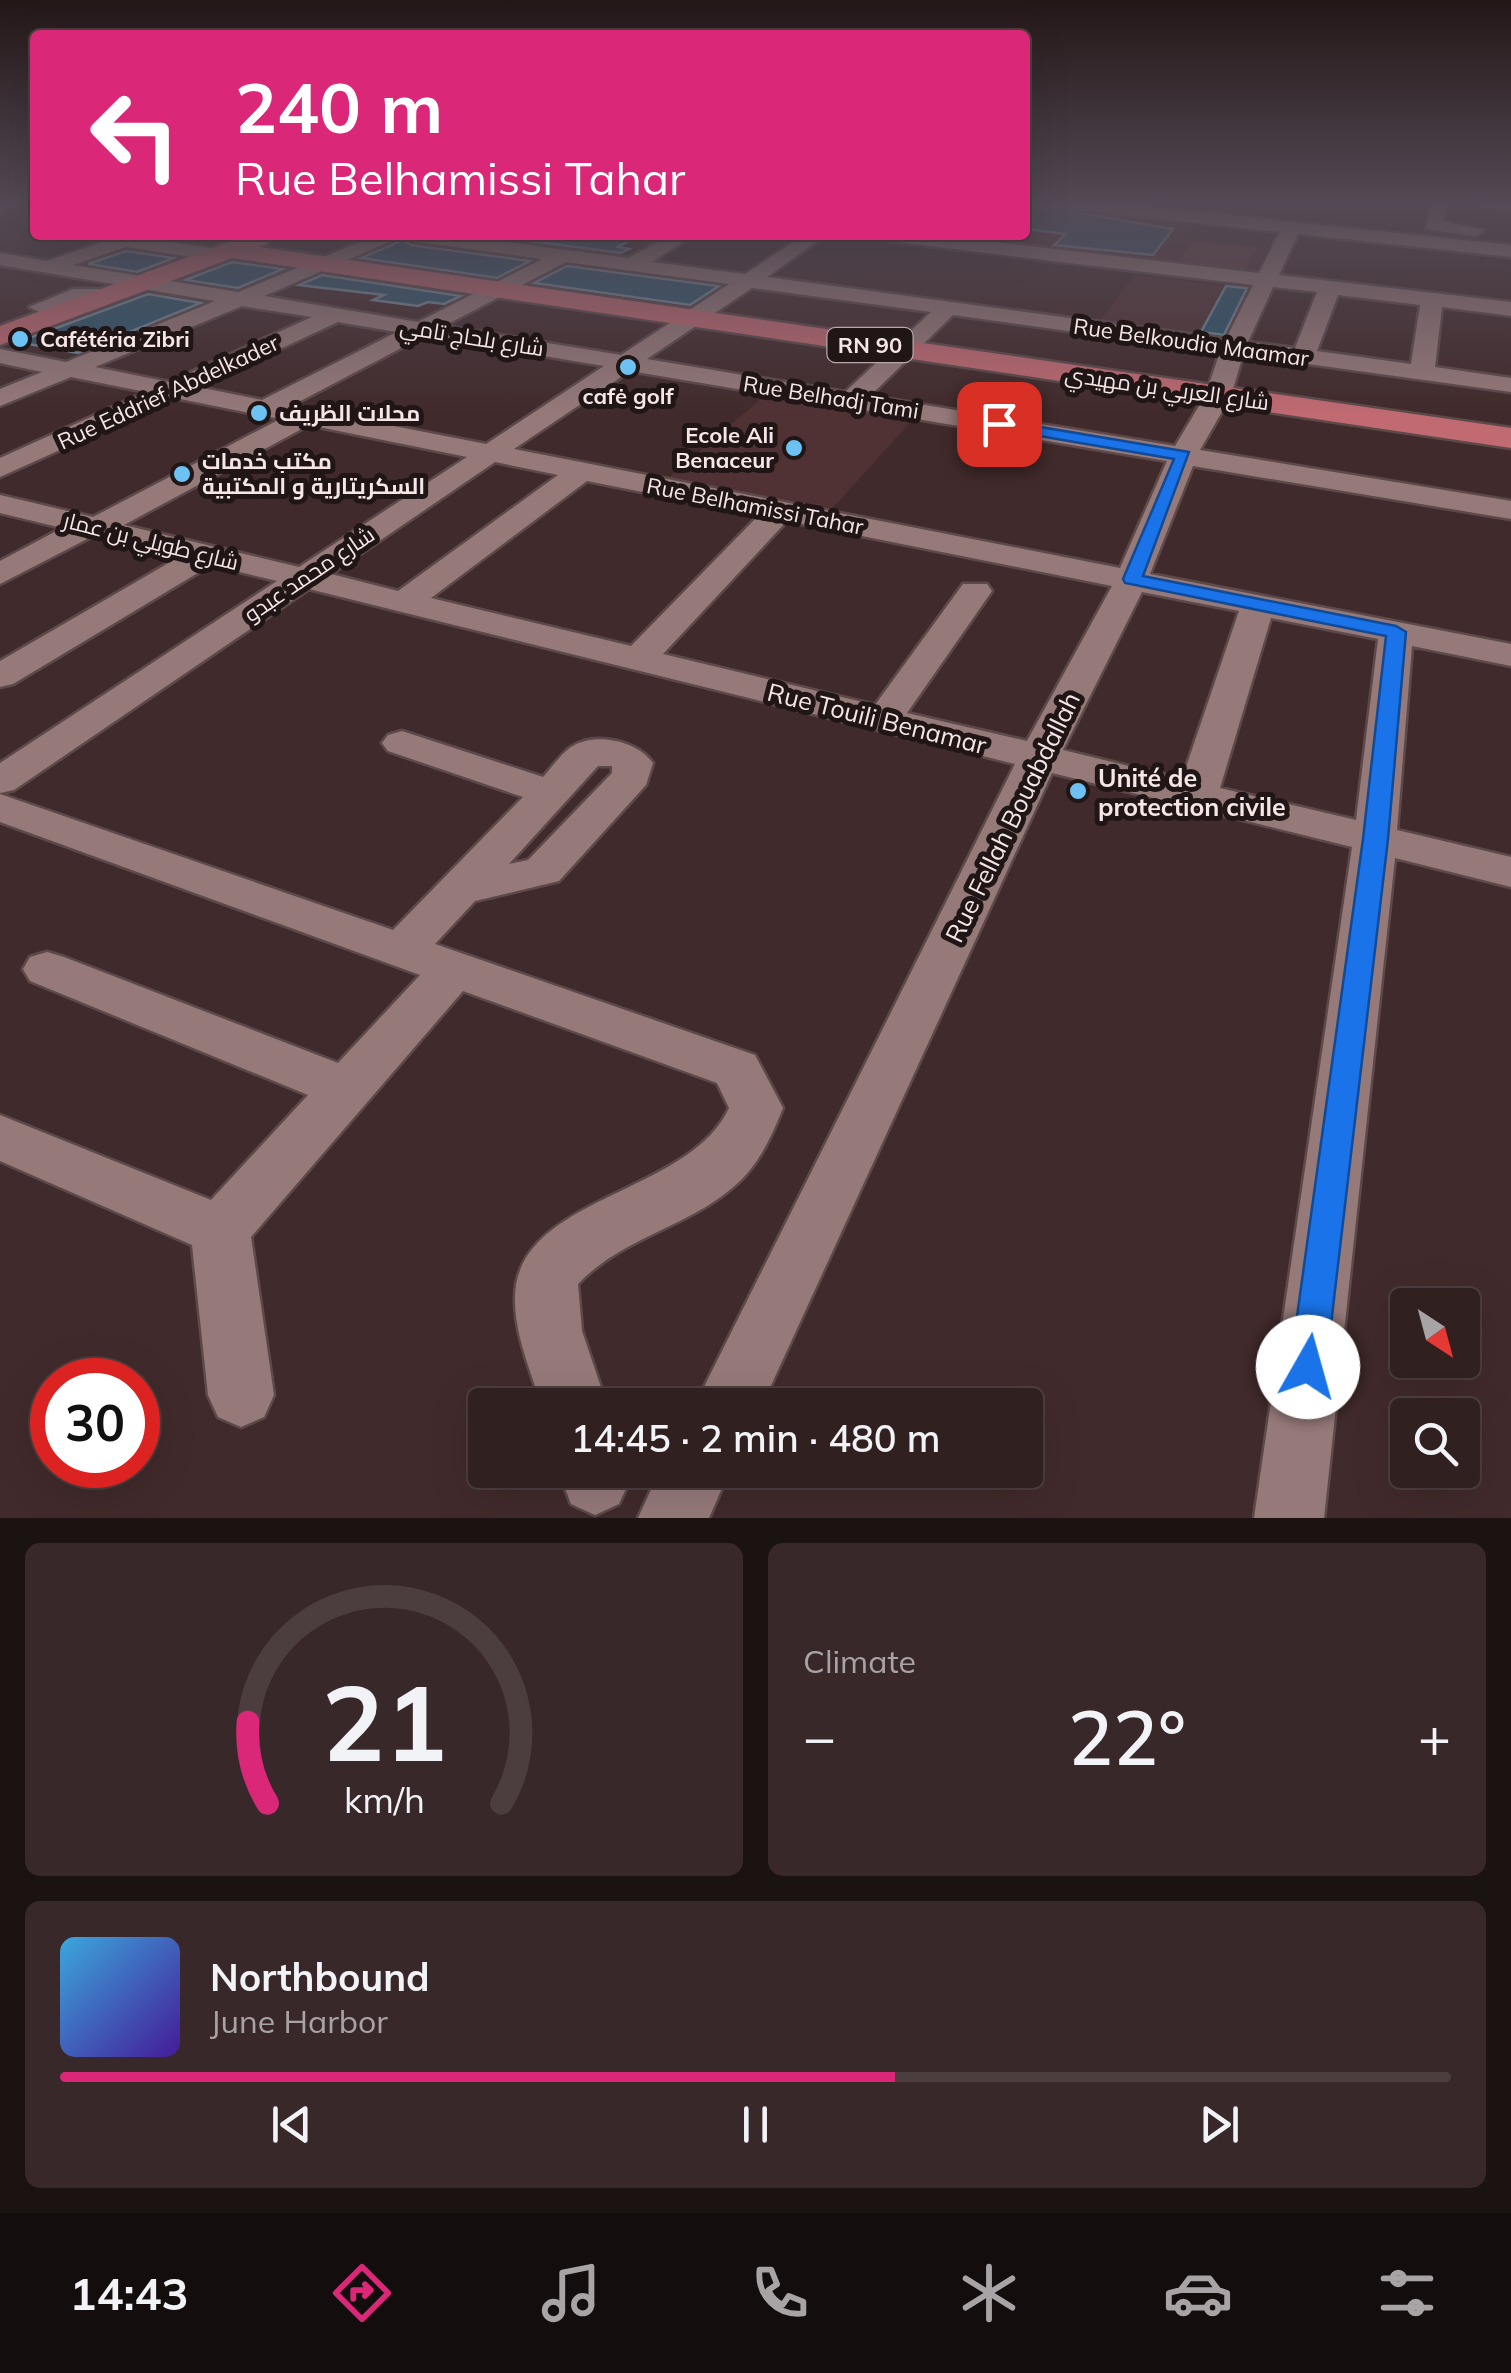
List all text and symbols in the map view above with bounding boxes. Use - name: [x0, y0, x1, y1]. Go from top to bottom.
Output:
- text: 240 m: [235, 63, 443, 151]
- icon: left: [70, 70, 200, 200]
- text: Rue Belhamissi Tahar: [235, 150, 685, 206]
- street label: شارع بلحاج تامي: [398, 312, 546, 365]
- street label: Rue Belkoudia Maamar: [1072, 312, 1310, 372]
- place label: Cafétéria Zibri: [40, 325, 190, 353]
- marker: Cafétéria Zibri: [9, 328, 31, 350]
- street label: Rue Eddrief Abdelkader: [53, 328, 283, 456]
- road number: RN 90: [828, 328, 912, 362]
- marker: cafė golf: [617, 356, 639, 378]
- street label: شارع العربي بن مهيدي: [1063, 360, 1271, 419]
- street label: Rue Belhadj Tami: [741, 369, 921, 425]
- place label: cafė golf: [582, 382, 674, 410]
- pin: [957, 382, 1042, 467]
- icon: arrive: [972, 397, 1027, 452]
- place label: محلات الظريف: [279, 399, 420, 427]
- marker: محلات الظريف: [248, 402, 270, 424]
- place label: Ecole Ali Benaceur: [675, 421, 774, 474]
- marker: Ecole Ali Benaceur: [783, 437, 805, 459]
- place label: مكتب خدمات السكريتارية و المكتبية: [202, 447, 425, 500]
- marker: مكتب خدمات السكريتارية و المكتبية: [171, 463, 193, 485]
- street label: Rue Belhamissi Tahar: [644, 471, 866, 541]
- street label: شارع طويلي بن عمار: [58, 505, 241, 579]
- street label: شارع محمد عبدو: [238, 520, 380, 629]
- street label: Rue Touili Benamar: [764, 676, 990, 760]
- street label: Rue Fellah Bouabdallah: [938, 687, 1086, 947]
- place label: Unité de protection civile: [1098, 762, 1286, 822]
- marker: Unité de protection civile: [1067, 780, 1089, 802]
- north arrow: [1390, 1288, 1480, 1378]
- map controls: [1390, 1288, 1480, 1488]
- position arrow: [1256, 1315, 1360, 1419]
- speed limit sign: 30: [30, 1358, 160, 1488]
- button: search: [1390, 1398, 1480, 1488]
- text: 14:45 · 2 min · 480 m: [570, 1414, 941, 1462]
- text: Climate: [803, 1641, 916, 1681]
- text: 21: [322, 1656, 446, 1787]
- text: 22°: [1068, 1690, 1186, 1784]
- text: −: [803, 1702, 836, 1771]
- text: +: [1418, 1702, 1451, 1771]
- text: km/h: [344, 1777, 424, 1822]
- text: Northbound: [210, 1953, 430, 2001]
- text: June Harbor: [210, 2001, 388, 2041]
- icon: previous: [264, 2097, 319, 2152]
- icon: pause: [728, 2097, 783, 2152]
- icon: next: [1192, 2097, 1247, 2152]
- icon: directions: [327, 2258, 397, 2328]
- icon: music: [536, 2258, 606, 2328]
- icon: phone: [745, 2258, 815, 2328]
- icon: climate: [954, 2258, 1024, 2328]
- icon: car: [1163, 2258, 1233, 2328]
- icon: filters: [1372, 2258, 1442, 2328]
- text: 14:43: [69, 2265, 189, 2321]

